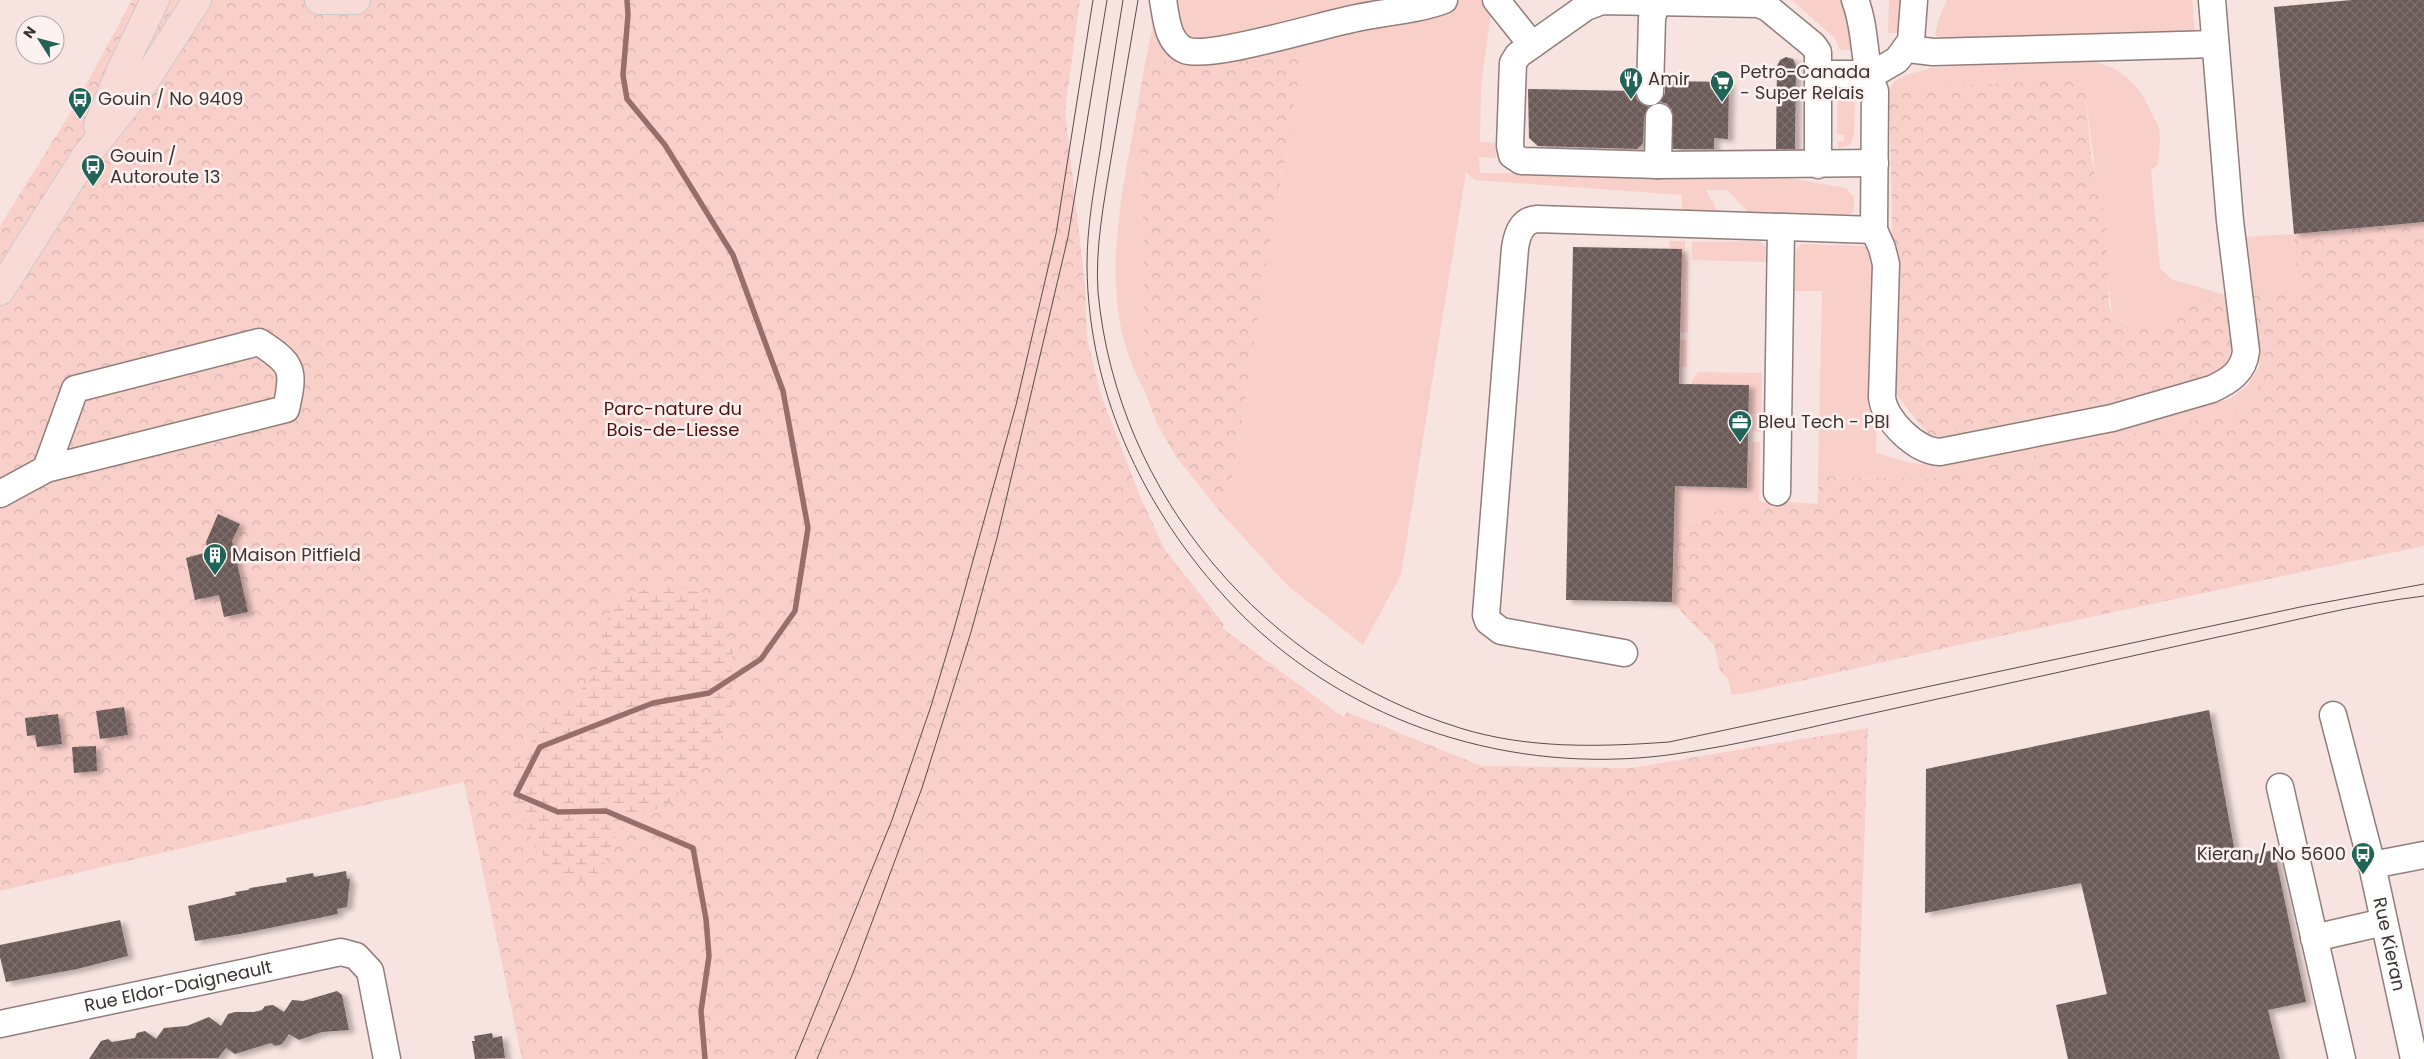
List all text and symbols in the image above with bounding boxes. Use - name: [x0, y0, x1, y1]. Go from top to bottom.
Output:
- north arrow: [15, 15, 65, 65]
- text: N: [18, 22, 41, 42]
- place label: Petro-Canada - Super Relais: [1740, 59, 1870, 105]
- restaurant icon: Amir: [1618, 66, 1644, 100]
- place label: Amir: [1648, 66, 1690, 91]
- supermarket icon: Petro-Canada - Super Relais: [1709, 69, 1735, 103]
- bus stop icon: Gouin / No 9409: [67, 86, 93, 120]
- place label: Gouin / No 9409: [98, 86, 243, 111]
- place label: Gouin / Autoroute 13: [110, 143, 220, 189]
- bus stop icon: Gouin / Autoroute 13: [80, 153, 106, 187]
- park label: Parc-nature du Bois-de-Liesse: [604, 396, 742, 442]
- office icon: Bleu Tech - PBI: [1727, 409, 1753, 443]
- place label: Bleu Tech - PBI: [1758, 409, 1890, 434]
- building icon: Maison Pitfield: [202, 542, 228, 576]
- place label: Maison Pitfield: [232, 542, 361, 567]
- place label: Kieran / No 5600: [2197, 841, 2346, 866]
- bus stop icon: Kieran / No 5600: [2350, 841, 2376, 875]
- street label: Rue Kieran: [2367, 895, 2412, 993]
- street label: Rue Eldor-Daigneault: [82, 954, 274, 1018]

